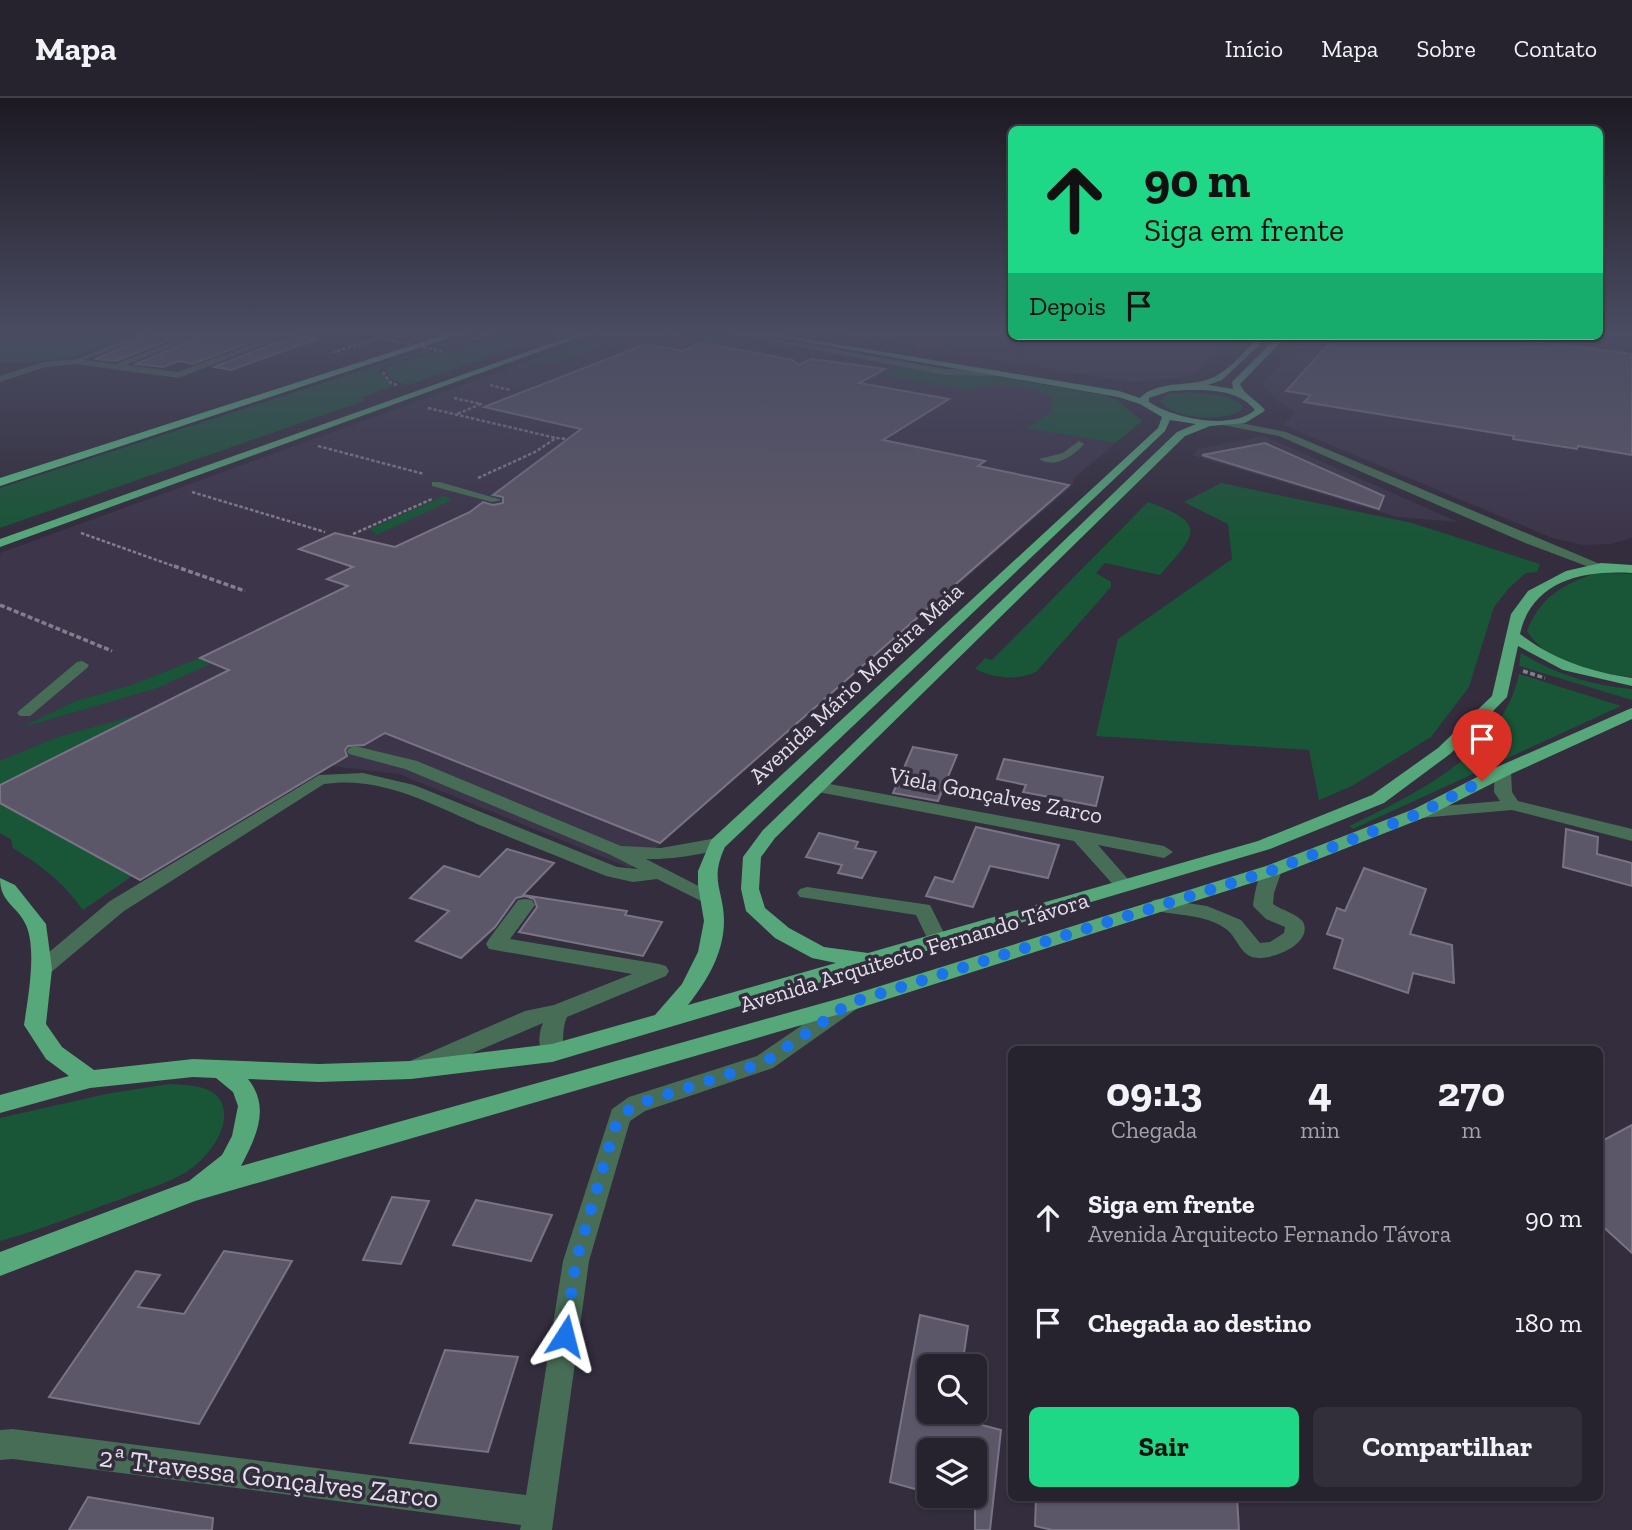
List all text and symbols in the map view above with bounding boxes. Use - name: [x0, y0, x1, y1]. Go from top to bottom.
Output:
- text: Mapa: [35, 29, 117, 68]
- text: Início: [1225, 34, 1283, 63]
- text: Mapa: [1321, 34, 1378, 63]
- text: Sobre: [1416, 34, 1476, 63]
- text: Contato: [1514, 34, 1597, 63]
- text: 90 m: [1144, 151, 1251, 210]
- icon: ahead: [1029, 154, 1120, 245]
- text: Siga em frente: [1144, 211, 1344, 249]
- icon: arrive: [1120, 287, 1158, 325]
- text: Depois: [1029, 290, 1106, 322]
- street label: Avenida Mário Moreira Maia: [743, 577, 969, 789]
- pin: [1452, 709, 1512, 781]
- icon: arrive: [1463, 720, 1501, 758]
- street label: Viela Gonçalves Zarco: [886, 760, 1105, 829]
- street label: Avenida Arquitecto Fernando Távora: [736, 886, 1092, 1018]
- text: 09:13: [1106, 1066, 1202, 1117]
- text: 4: [1308, 1066, 1332, 1117]
- text: 270: [1438, 1066, 1505, 1117]
- text: Chegada: [1111, 1116, 1197, 1144]
- text: min: [1300, 1116, 1340, 1144]
- text: m: [1461, 1116, 1481, 1144]
- text: Siga em frente: [1088, 1188, 1255, 1220]
- icon: ahead: [1029, 1199, 1067, 1237]
- text: 90 m: [1525, 1202, 1582, 1234]
- text: Avenida Arquitecto Fernando Távora: [1088, 1220, 1451, 1248]
- position arrow: [528, 1299, 602, 1373]
- icon: arrive: [1029, 1304, 1067, 1342]
- text: Chegada ao destino: [1088, 1307, 1311, 1339]
- text: 180 m: [1515, 1307, 1582, 1339]
- map controls: [917, 1354, 987, 1508]
- button: search: [917, 1354, 987, 1424]
- button: Sair: [1029, 1407, 1299, 1487]
- button: Compartilhar: [1313, 1407, 1582, 1487]
- button: layers: [917, 1438, 987, 1508]
- street label: 2ª Travessa Gonçalves Zarco: [97, 1440, 440, 1515]

